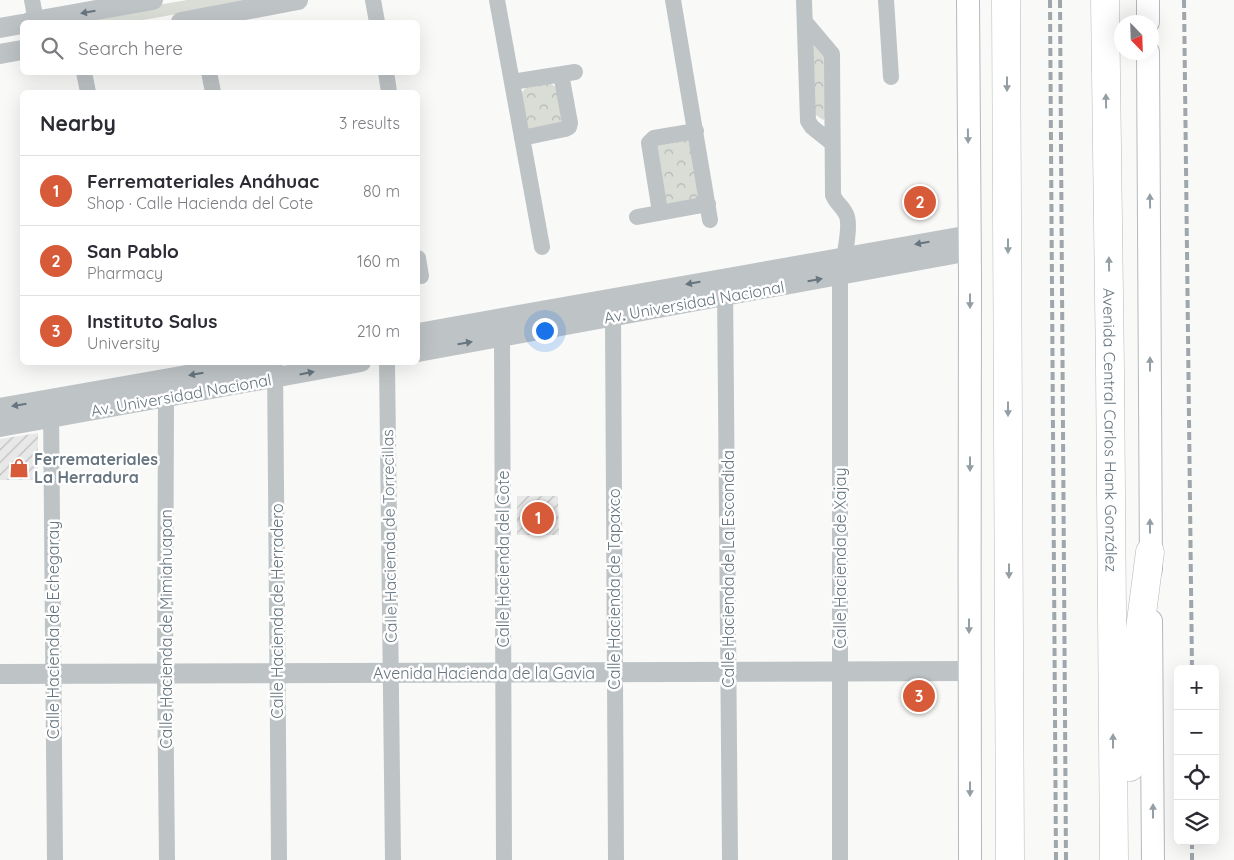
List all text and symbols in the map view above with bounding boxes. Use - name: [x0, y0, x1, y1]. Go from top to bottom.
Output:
- one-way arrow: [79, 8, 95, 16]
- north arrow: [1114, 15, 1159, 60]
- search box: [20, 20, 420, 75]
- icon: search: [38, 34, 66, 62]
- text: Search here: [78, 36, 183, 60]
- one-way arrow: [1003, 76, 1011, 92]
- one-way arrow: [1102, 93, 1110, 109]
- text: Nearby: [40, 110, 116, 136]
- text: 3 results: [339, 113, 400, 133]
- one-way arrow: [964, 128, 972, 144]
- text: Ferremateriales Anáhuac: [87, 169, 319, 193]
- text: 1: [53, 181, 59, 201]
- text: 80 m: [363, 181, 400, 201]
- pin: 2: [904, 183, 936, 221]
- text: Shop · Calle Hacienda del Cote: [87, 193, 313, 213]
- one-way arrow: [1145, 193, 1153, 209]
- one-way arrow: [1004, 238, 1012, 254]
- text: San Pablo: [87, 239, 179, 263]
- one-way arrow: [913, 240, 929, 248]
- text: 2: [51, 251, 61, 271]
- text: 160 m: [357, 251, 400, 271]
- one-way arrow: [1105, 256, 1113, 272]
- text: Pharmacy: [87, 263, 163, 283]
- street label: Av. Universidad Nacional: [602, 276, 786, 328]
- one-way arrow: [807, 276, 822, 284]
- one-way arrow: [684, 280, 700, 288]
- street label: Avenida Central Carlos Hank González: [1099, 288, 1122, 572]
- one-way arrow: [966, 294, 974, 310]
- text: Instituto Salus: [87, 309, 217, 333]
- your location: [532, 318, 558, 344]
- text: 3: [52, 321, 60, 341]
- text: 210 m: [357, 321, 400, 341]
- text: University: [87, 333, 160, 353]
- one-way arrow: [458, 339, 474, 347]
- one-way arrow: [1146, 356, 1154, 372]
- street label: Av. Universidad Nacional: [89, 369, 273, 421]
- one-way arrow: [299, 369, 314, 377]
- one-way arrow: [188, 370, 204, 378]
- one-way arrow: [10, 401, 26, 409]
- one-way arrow: [1004, 401, 1012, 417]
- street label: Calle Hacienda de Torrecillas: [377, 429, 401, 643]
- place label: Ferremateriales La Herradura: [34, 449, 158, 487]
- street label: Calle Hacienda de La Escondida: [718, 450, 738, 688]
- one-way arrow: [966, 456, 974, 472]
- shop icon: Ferremateriales La Herradura: [8, 457, 30, 479]
- street label: Calle Hacienda de Xajay: [830, 467, 850, 649]
- street label: Calle Hacienda del Cote: [493, 470, 513, 648]
- street label: Calle Hacienda de Tapaxco: [604, 488, 624, 690]
- pin: 1: [522, 499, 554, 537]
- street label: Calle Hacienda de Herradero: [267, 503, 287, 719]
- street label: Calle Hacienda de Mimiahuapan: [156, 509, 176, 749]
- one-way arrow: [1146, 518, 1154, 534]
- street label: Calle Hacienda de Echegaray: [43, 521, 63, 739]
- one-way arrow: [1005, 563, 1013, 579]
- one-way arrow: [965, 619, 973, 635]
- street label: Avenida Hacienda de la Gavia: [373, 663, 595, 683]
- map controls: [1174, 665, 1219, 845]
- button: +: [1174, 665, 1219, 710]
- pin: 3: [903, 677, 935, 715]
- button: −: [1174, 710, 1219, 755]
- one-way arrow: [1109, 733, 1117, 749]
- button: locate: [1174, 755, 1219, 800]
- one-way arrow: [966, 781, 974, 797]
- button: layers: [1174, 800, 1219, 845]
- one-way arrow: [1149, 803, 1157, 819]

